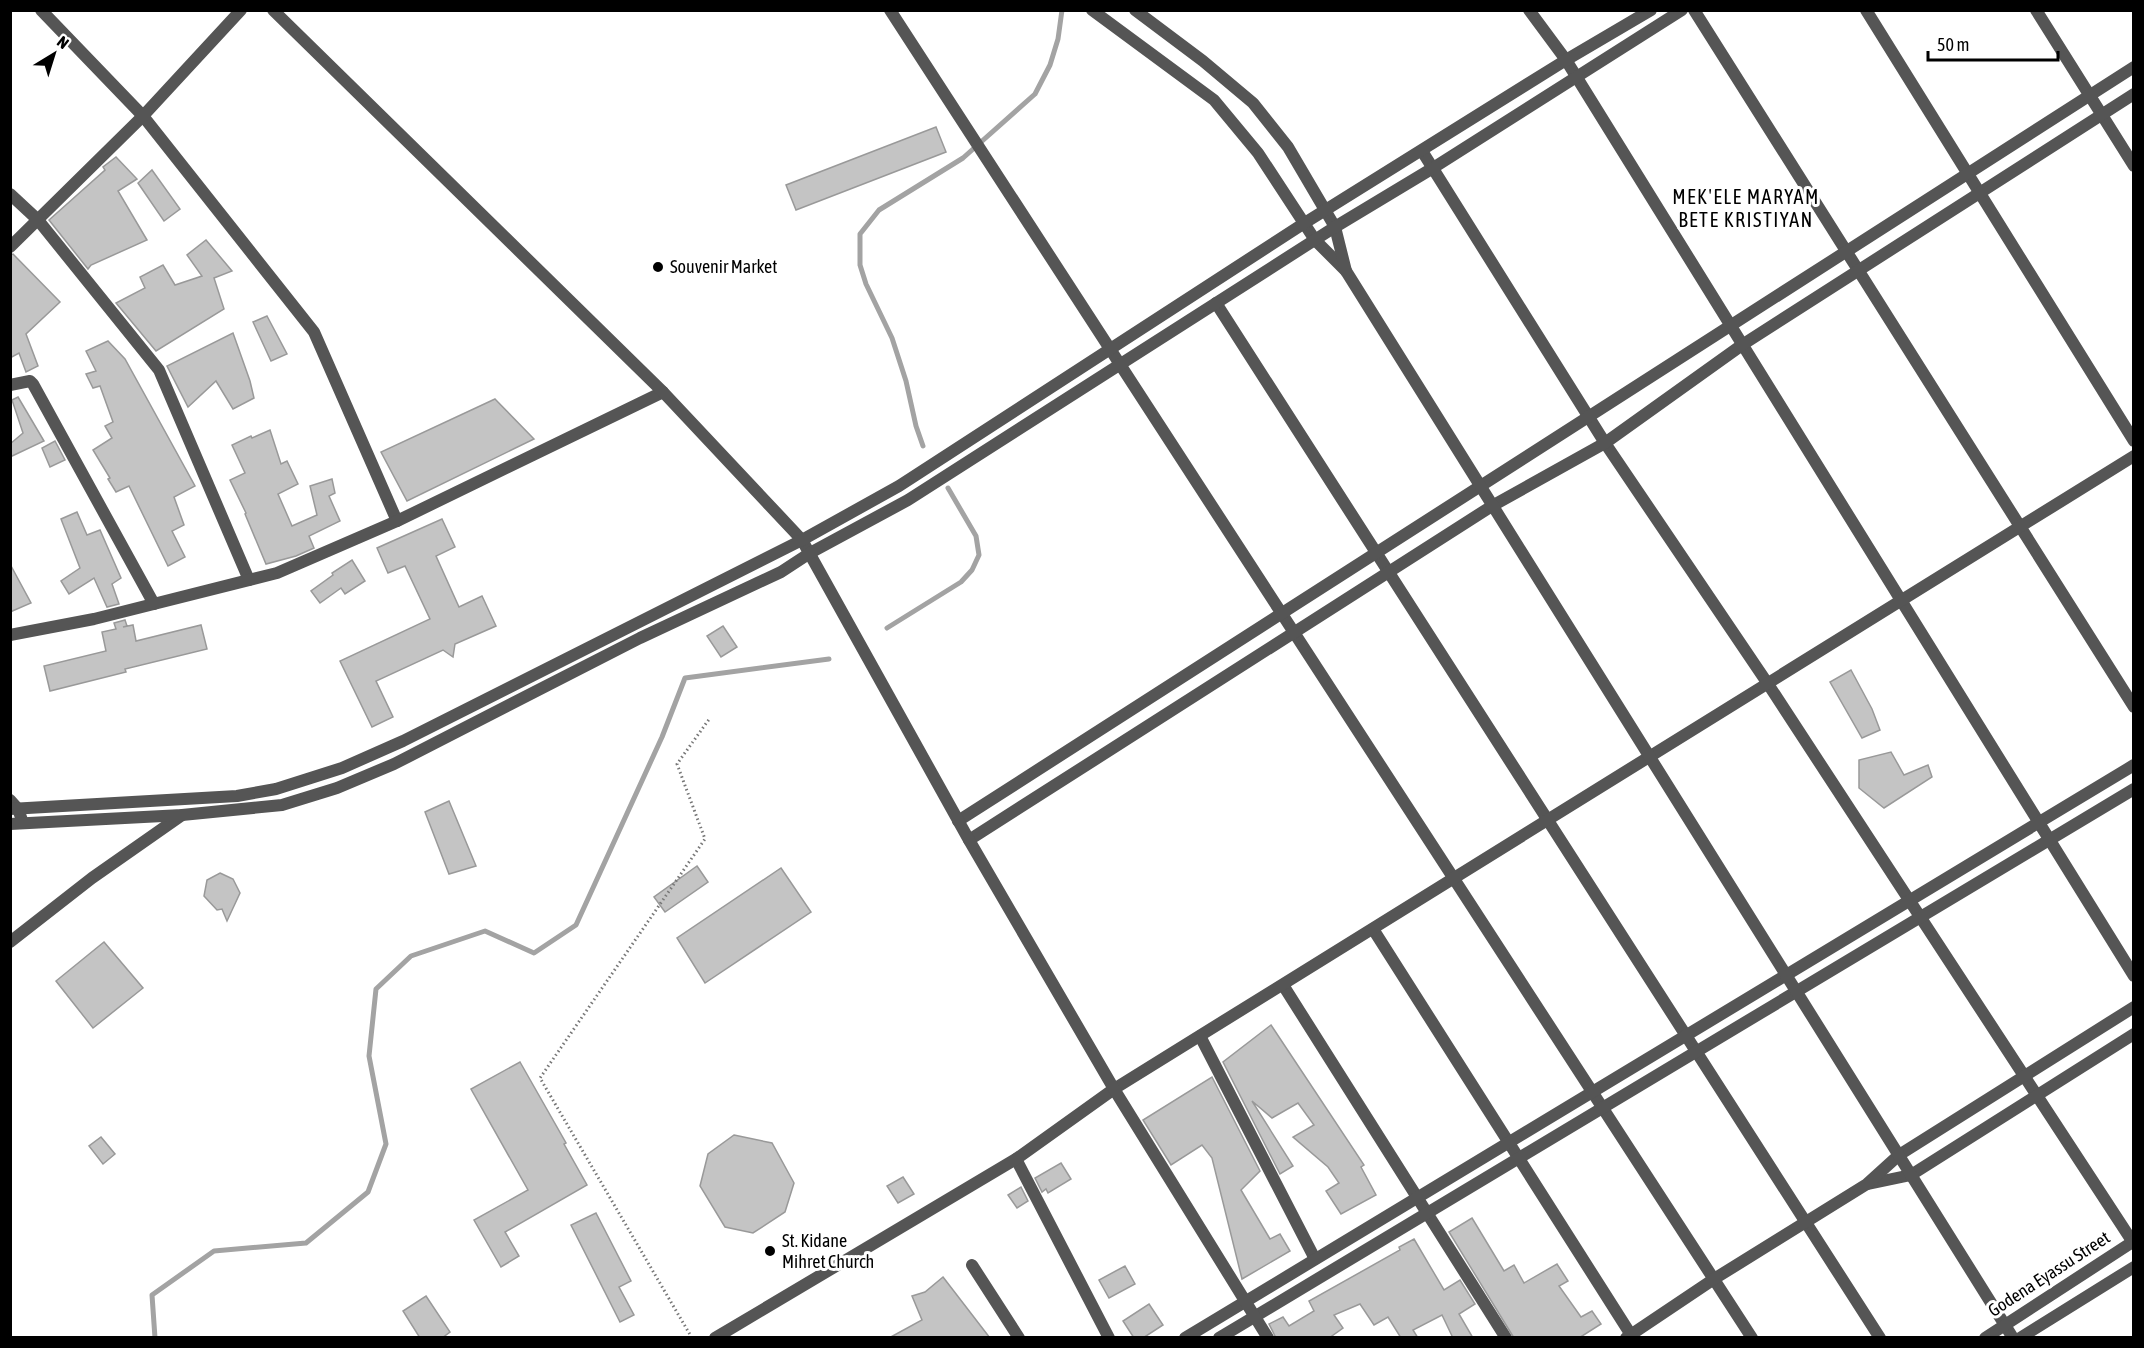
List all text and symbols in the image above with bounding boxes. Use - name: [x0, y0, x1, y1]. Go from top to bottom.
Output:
- north arrow: [24, 24, 84, 84]
- scale bar: [1928, 24, 2058, 62]
- text: N: [54, 32, 73, 52]
- text: 50 m: [1937, 34, 1969, 55]
- district label: MEK'ELE MARYAM BETE KRISTIYAN: [1672, 185, 1820, 231]
- place label: Souvenir Market: [670, 256, 777, 277]
- marker: Souvenir Market: [651, 260, 665, 274]
- street label: Godena Eyassu Street: [1984, 1226, 2114, 1321]
- place label: St. Kidane Mihret Church: [782, 1230, 874, 1272]
- marker: St. Kidane Mihret Church: [763, 1244, 777, 1258]

